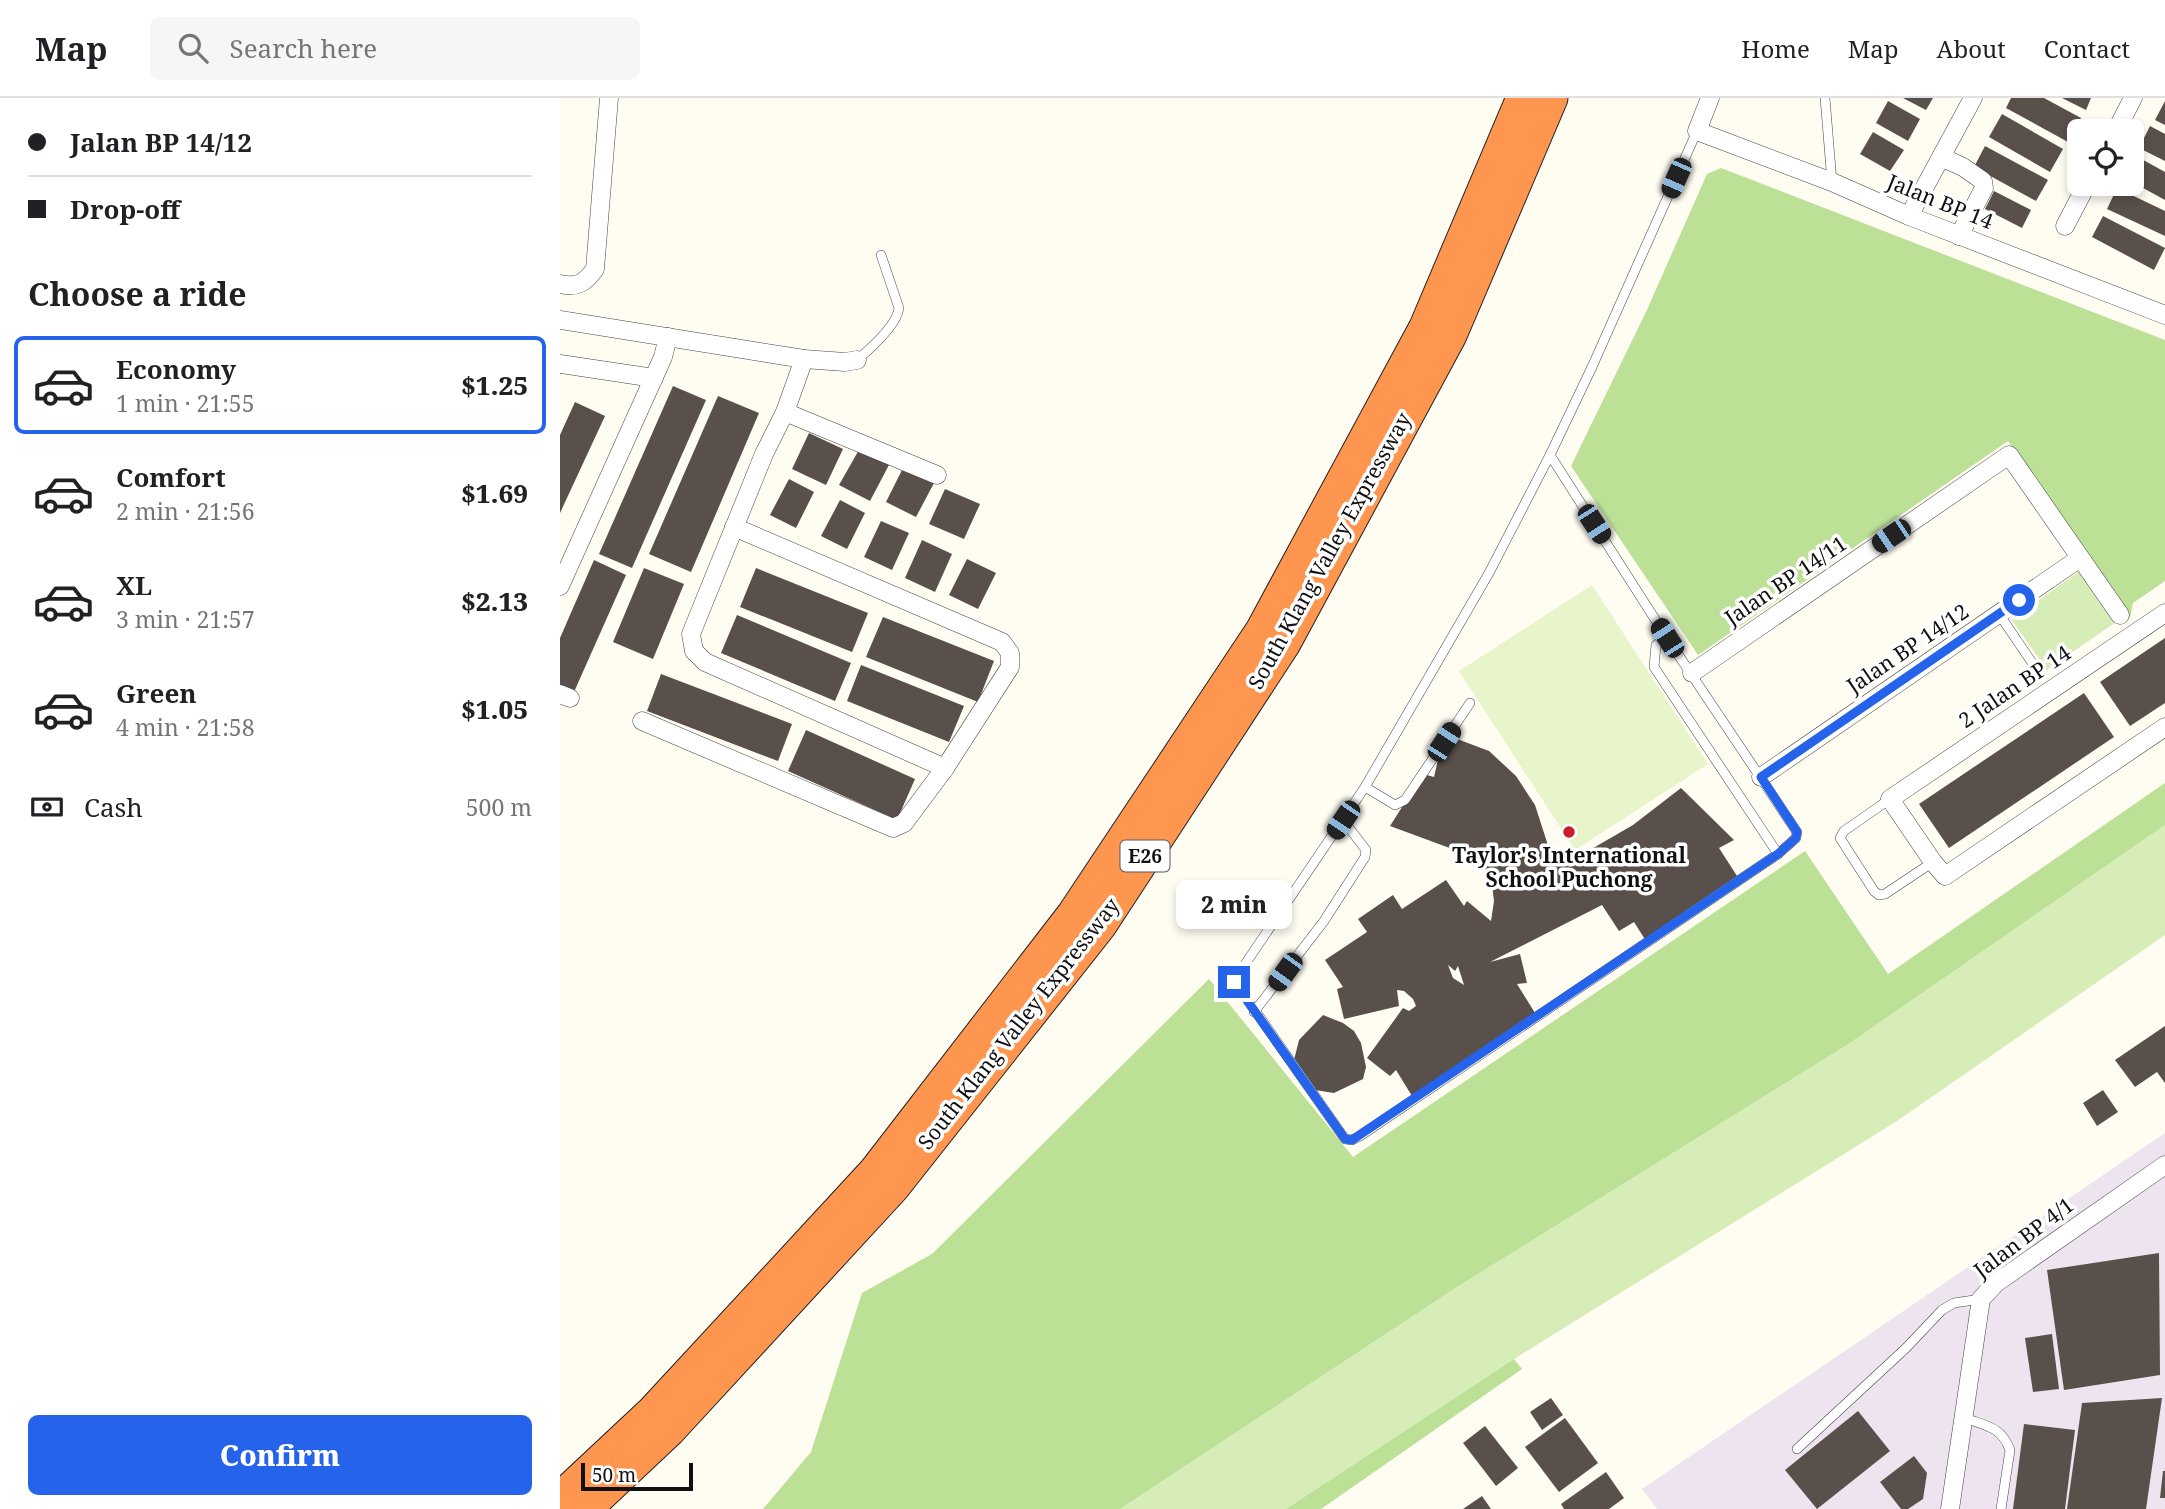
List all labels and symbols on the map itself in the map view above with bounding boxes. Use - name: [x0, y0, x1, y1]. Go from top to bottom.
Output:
- car: [1658, 155, 1695, 201]
- street label: Jalan BP 14: [1882, 167, 1998, 235]
- street label: South Klang Valley Expressway: [1241, 407, 1417, 694]
- car: [1574, 501, 1615, 547]
- car: [1868, 516, 1915, 556]
- street label: Jalan BP 14/11: [1718, 529, 1852, 632]
- route start: [2003, 584, 2035, 616]
- street label: Jalan BP 14/12: [1840, 597, 1974, 700]
- car: [1647, 615, 1688, 661]
- street label: 2 Jalan BP 14: [1953, 638, 2076, 734]
- car: [1424, 719, 1465, 765]
- car: [1323, 797, 1364, 843]
- marker: Taylor's International School Puchong: [1561, 824, 1577, 840]
- road number: E26: [1120, 841, 1170, 872]
- place label: Taylor's International School Puchong: [1452, 841, 1686, 893]
- callout: 2 min: [1176, 880, 1292, 930]
- street label: South Klang Valley Expressway: [911, 892, 1125, 1155]
- car: [1265, 949, 1306, 995]
- route end: [1218, 966, 1250, 998]
- street label: Jalan BP 4/1: [1967, 1190, 2079, 1285]
- scale bar: [581, 1460, 693, 1492]

